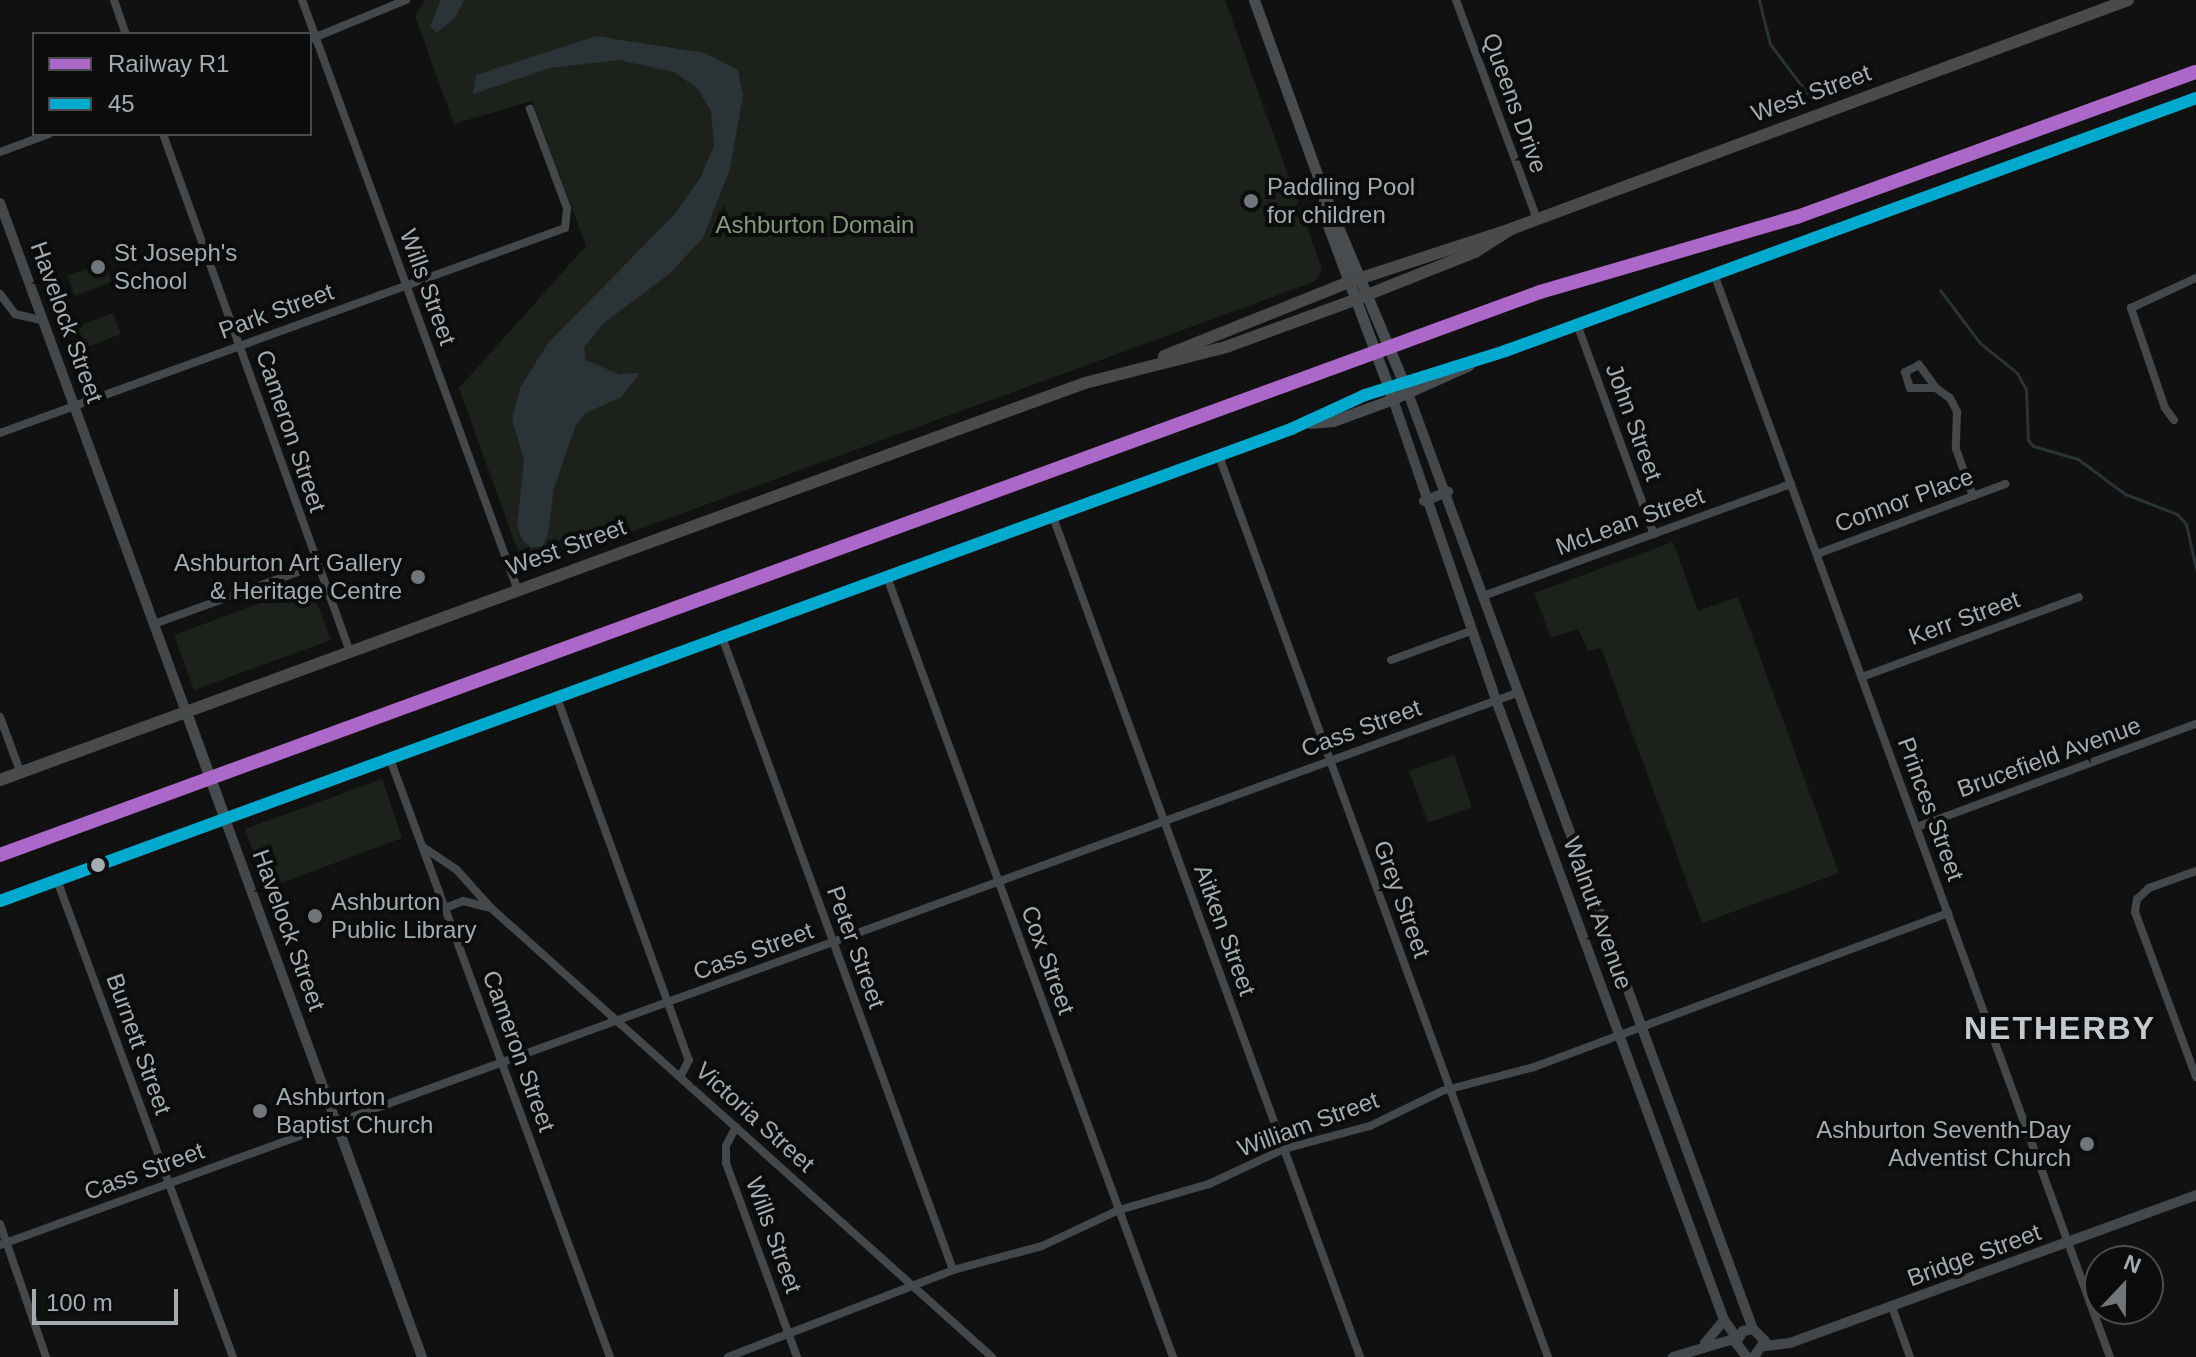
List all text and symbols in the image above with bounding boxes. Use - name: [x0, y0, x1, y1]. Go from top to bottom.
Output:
- street label: Queens Drive: [1476, 29, 1554, 177]
- legend: [32, 32, 312, 136]
- text: Railway R1: [108, 50, 229, 77]
- street label: West Street: [1747, 58, 1875, 128]
- text: 45: [108, 90, 135, 117]
- place label: Paddling Pool for children: [1267, 173, 1415, 229]
- marker: Paddling Pool for children: [1242, 192, 1260, 210]
- park label: Ashburton Domain: [716, 211, 914, 239]
- street label: Wills Street: [394, 225, 462, 349]
- street label: Havelock Street: [24, 237, 110, 407]
- place label: St Joseph's School: [114, 239, 237, 295]
- marker: St Joseph's School: [89, 258, 107, 276]
- street label: Park Street: [215, 277, 337, 345]
- street label: Cameron Street: [250, 346, 332, 516]
- street label: John Street: [1599, 359, 1669, 485]
- street label: Connor Place: [1831, 462, 1977, 538]
- street label: McLean Street: [1552, 481, 1708, 561]
- street label: West Street: [502, 512, 630, 582]
- place label: Ashburton Art Gallery & Heritage Centre: [173, 549, 402, 605]
- marker: Ashburton Art Gallery & Heritage Centre: [409, 568, 427, 586]
- street label: Kerr Street: [1905, 585, 2023, 651]
- street label: Cass Street: [1297, 693, 1425, 763]
- street label: Brucefield Avenue: [1953, 710, 2145, 804]
- street label: Princes Street: [1892, 733, 1970, 885]
- street label: Walnut Avenue: [1557, 832, 1639, 994]
- street label: Grey Street: [1367, 836, 1437, 962]
- street label: Havelock Street: [246, 845, 332, 1015]
- unlabelled marker: [90, 857, 106, 873]
- street label: Aitken Street: [1188, 861, 1262, 999]
- street label: Peter Street: [821, 882, 891, 1012]
- place label: Ashburton Public Library: [331, 888, 476, 944]
- street label: Cox Street: [1015, 902, 1081, 1018]
- marker: Ashburton Public Library: [306, 907, 324, 925]
- street label: Cass Street: [689, 916, 817, 986]
- street label: Cameron Street: [476, 966, 562, 1136]
- street label: Burnett Street: [100, 970, 178, 1118]
- district label: NETHERBY: [1964, 1009, 2156, 1047]
- street label: Victoria Street: [690, 1056, 820, 1178]
- place label: Ashburton Baptist Church: [276, 1083, 433, 1139]
- street label: William Street: [1234, 1085, 1382, 1163]
- marker: Ashburton Baptist Church: [251, 1102, 269, 1120]
- place label: Ashburton Seventh-Day Adventist Church: [1816, 1116, 2071, 1172]
- marker: Ashburton Seventh-Day Adventist Church: [2078, 1135, 2096, 1153]
- street label: Cass Street: [80, 1136, 208, 1206]
- street label: Wills Street: [740, 1173, 808, 1297]
- street label: Bridge Street: [1903, 1218, 2045, 1292]
- north arrow: [2084, 1245, 2164, 1325]
- text: N: [2120, 1250, 2144, 1279]
- scale bar: [36, 1273, 182, 1323]
- text: 100 m: [46, 1289, 113, 1316]

